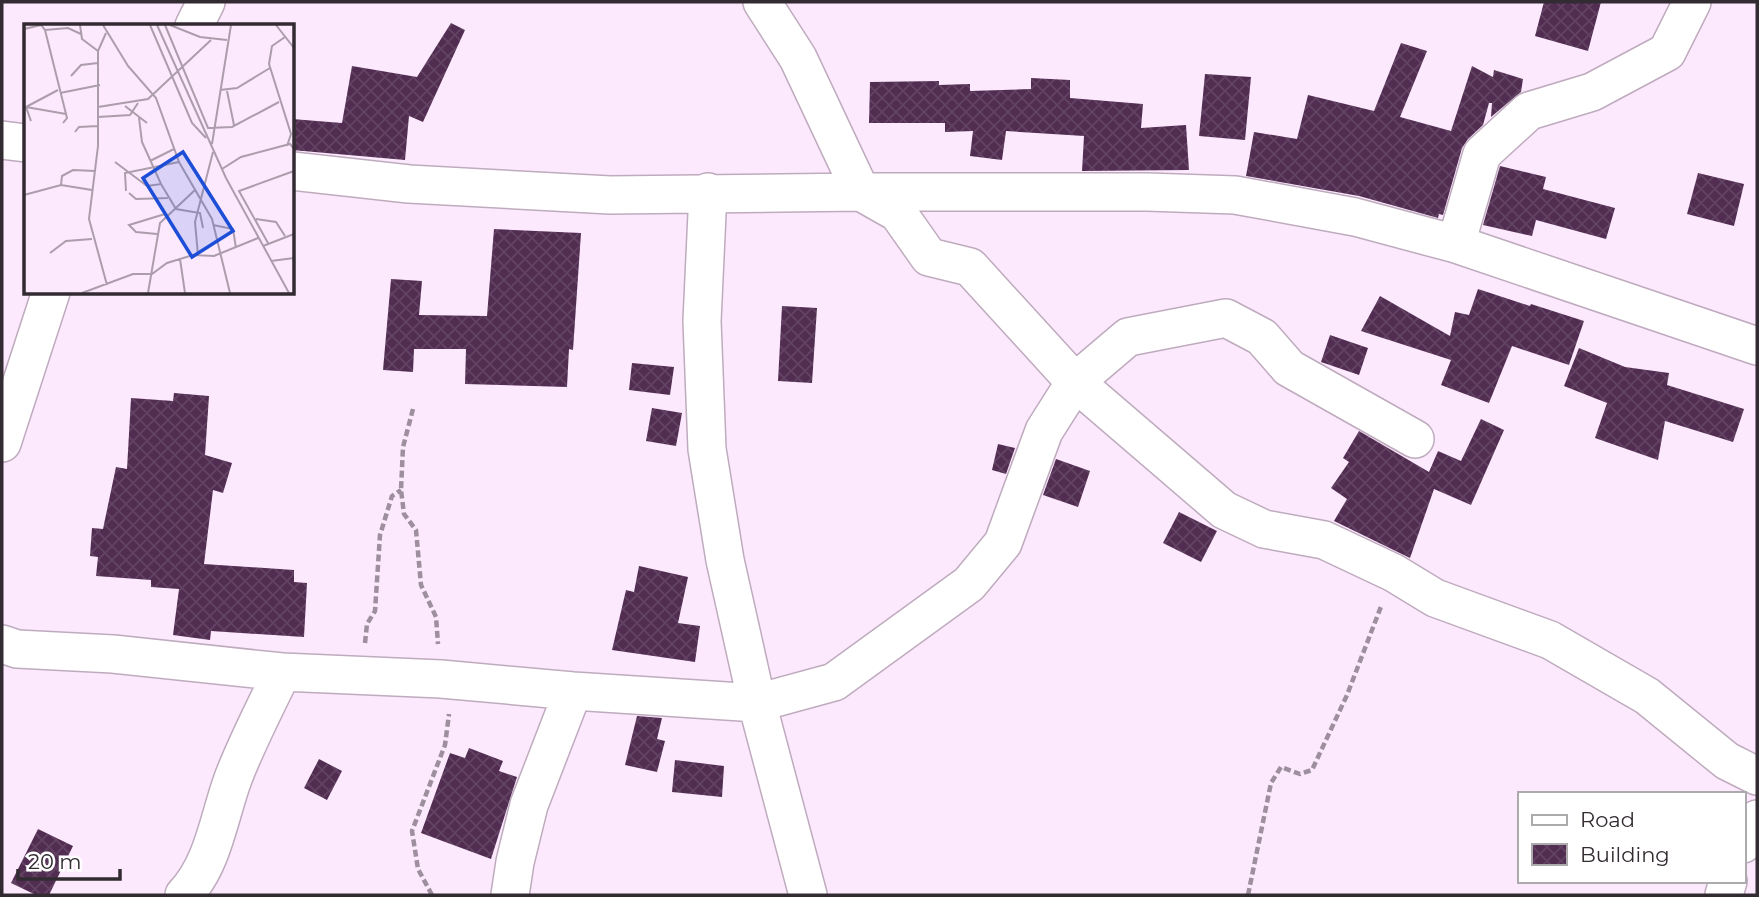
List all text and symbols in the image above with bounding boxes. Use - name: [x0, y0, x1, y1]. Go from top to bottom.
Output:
- inset map: [24, 24, 294, 294]
- legend: [1518, 792, 1745, 883]
- text: Road: [1580, 807, 1635, 832]
- scale bar: [18, 838, 119, 882]
- text: Building: [1580, 842, 1670, 867]
- text: 20 m: [28, 849, 82, 874]

